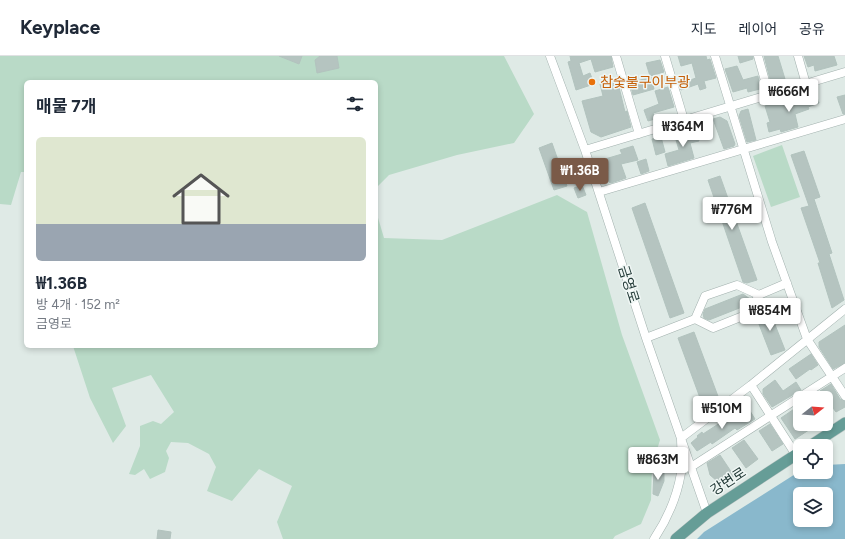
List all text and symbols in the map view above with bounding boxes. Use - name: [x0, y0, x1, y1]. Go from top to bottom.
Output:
- text: Keyplace: [20, 16, 100, 39]
- text: 지도: [691, 21, 717, 38]
- text: 레이어: [739, 21, 777, 38]
- text: 공유: [799, 21, 825, 38]
- place label: 참숯불구이부광: [600, 74, 690, 91]
- marker: 참숯불구이부광: [587, 77, 597, 87]
- pin: ₩666M: [761, 79, 817, 113]
- text: ₩666M: [768, 84, 810, 99]
- icon: filters: [344, 93, 366, 115]
- text: 매물 7개: [36, 96, 96, 116]
- pin: ₩364M: [655, 114, 711, 148]
- text: ₩364M: [662, 119, 704, 134]
- pin: ₩1.36B: [547, 158, 613, 192]
- icon: home: [165, 163, 237, 235]
- text: ₩1.36B: [560, 163, 600, 178]
- pin: ₩776M: [704, 197, 760, 231]
- text: ₩776M: [712, 202, 752, 217]
- street label: 금영로: [614, 263, 643, 305]
- text: ₩1.36B: [36, 273, 87, 293]
- text: 방 4개 · 152 m²: [36, 297, 120, 312]
- pin: ₩854M: [742, 298, 798, 332]
- text: ₩854M: [749, 303, 791, 318]
- text: 금영로: [36, 316, 72, 331]
- north arrow: [793, 391, 833, 431]
- map controls: [793, 391, 833, 527]
- pin: ₩510M: [694, 396, 750, 430]
- text: ₩510M: [702, 401, 742, 416]
- button: locate: [793, 439, 833, 479]
- pin: ₩863M: [630, 447, 686, 481]
- text: ₩863M: [637, 452, 679, 467]
- street label: 강변로: [707, 464, 749, 499]
- button: layers: [793, 487, 833, 527]

